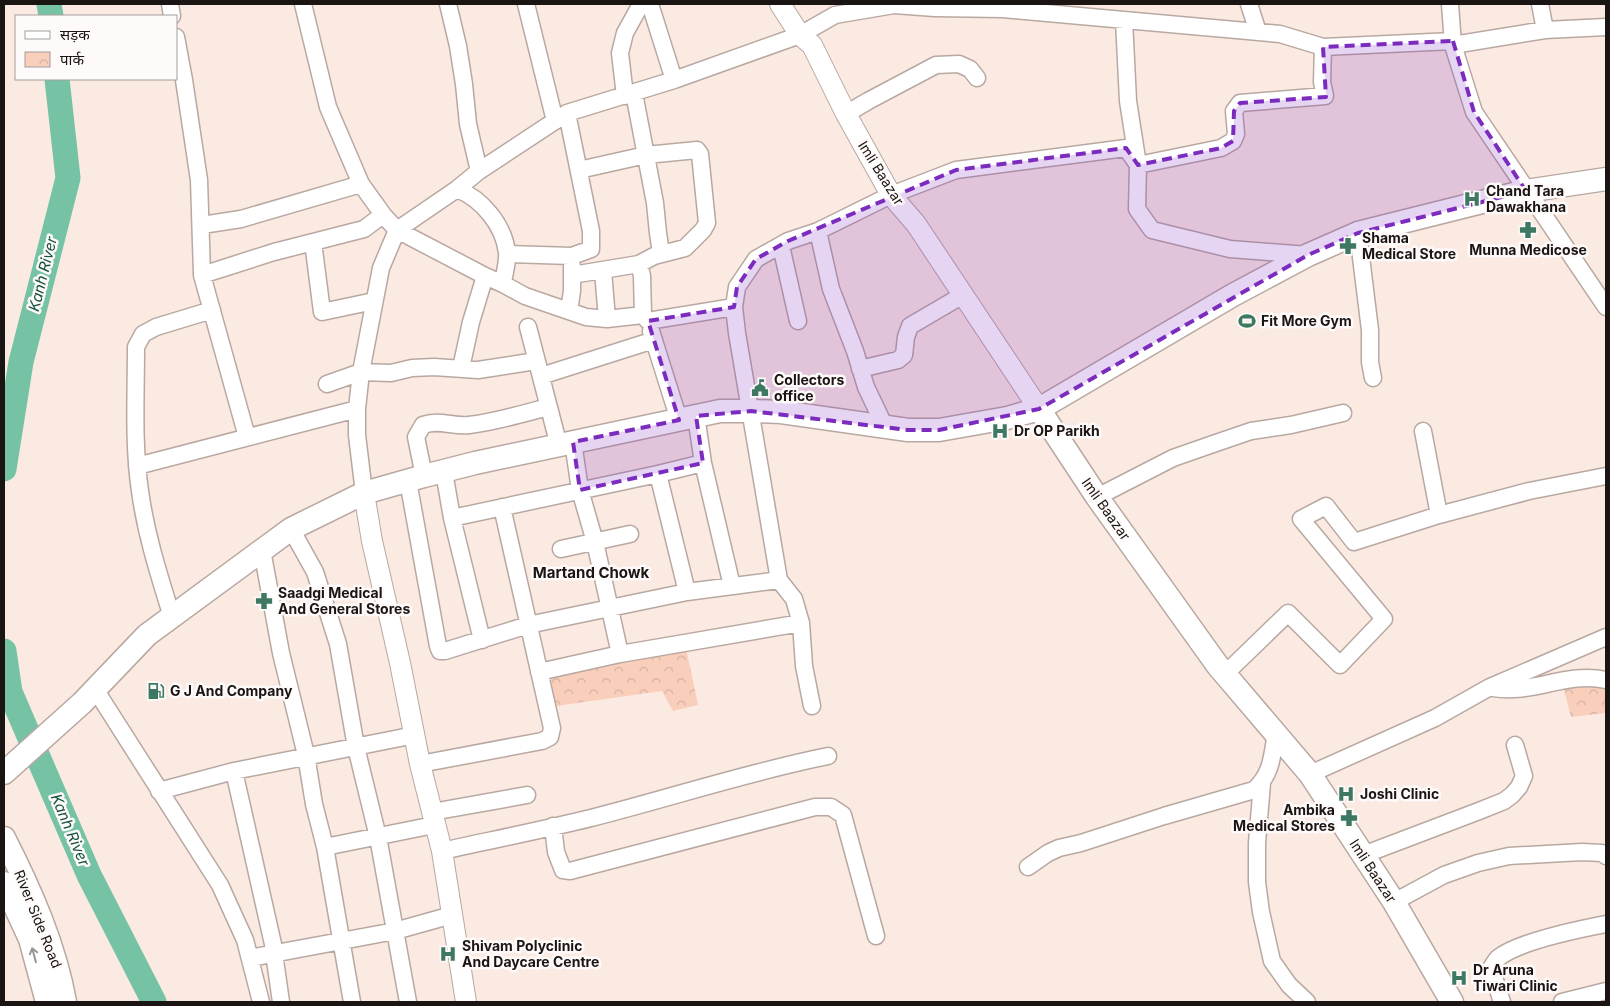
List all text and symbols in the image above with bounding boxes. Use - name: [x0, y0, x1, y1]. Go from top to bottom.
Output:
- legend: [15, 15, 178, 80]
- text: सड़क: [60, 25, 90, 44]
- text: पार्क: [60, 50, 84, 69]
- street label: Imli Baazar: [855, 137, 908, 208]
- place label: Chand Tara Dawakhana: [1486, 182, 1566, 215]
- hospital icon: Chand Tara Dawakhana: [1462, 189, 1482, 209]
- pharmacy icon: Munna Medicose: [1518, 220, 1538, 240]
- place label: Shama Medical Store: [1362, 229, 1456, 262]
- water label: Kanh River: [24, 234, 61, 313]
- pharmacy icon: Shama Medical Store: [1338, 236, 1358, 256]
- place label: Munna Medicose: [1469, 241, 1587, 258]
- sports icon: Fit More Gym: [1237, 311, 1257, 331]
- place label: Fit More Gym: [1261, 312, 1352, 329]
- place label: Collectors office: [774, 371, 844, 404]
- public building icon: Collectors office: [750, 378, 770, 398]
- hospital icon: Dr OP Parikh: [990, 421, 1010, 441]
- place label: Dr OP Parikh: [1014, 422, 1100, 439]
- street label: Imli Baazar: [1079, 474, 1134, 543]
- district label: Martand Chowk: [533, 563, 650, 582]
- place label: Saadgi Medical And General Stores: [278, 584, 410, 617]
- pharmacy icon: Saadgi Medical And General Stores: [254, 591, 274, 611]
- fuel station icon: G J And Company: [146, 681, 166, 701]
- place label: G J And Company: [170, 682, 293, 699]
- hospital icon: Joshi Clinic: [1336, 784, 1356, 804]
- place label: Joshi Clinic: [1360, 785, 1439, 802]
- water label: Kanh River: [47, 791, 94, 869]
- place label: Ambika Medical Stores: [1233, 801, 1335, 834]
- pharmacy icon: Ambika Medical Stores: [1339, 808, 1359, 828]
- street label: Imli Baazar: [1347, 836, 1400, 906]
- street label: River Side Road: [11, 867, 66, 970]
- place label: Shivam Polyclinic And Daycare Centre: [462, 937, 599, 970]
- hospital icon: Shivam Polyclinic And Daycare Centre: [438, 944, 458, 964]
- one-way arrow: [29, 948, 39, 964]
- place label: Dr Aruna Tiwari Clinic: [1473, 961, 1558, 994]
- hospital icon: Dr Aruna Tiwari Clinic: [1449, 968, 1469, 988]

